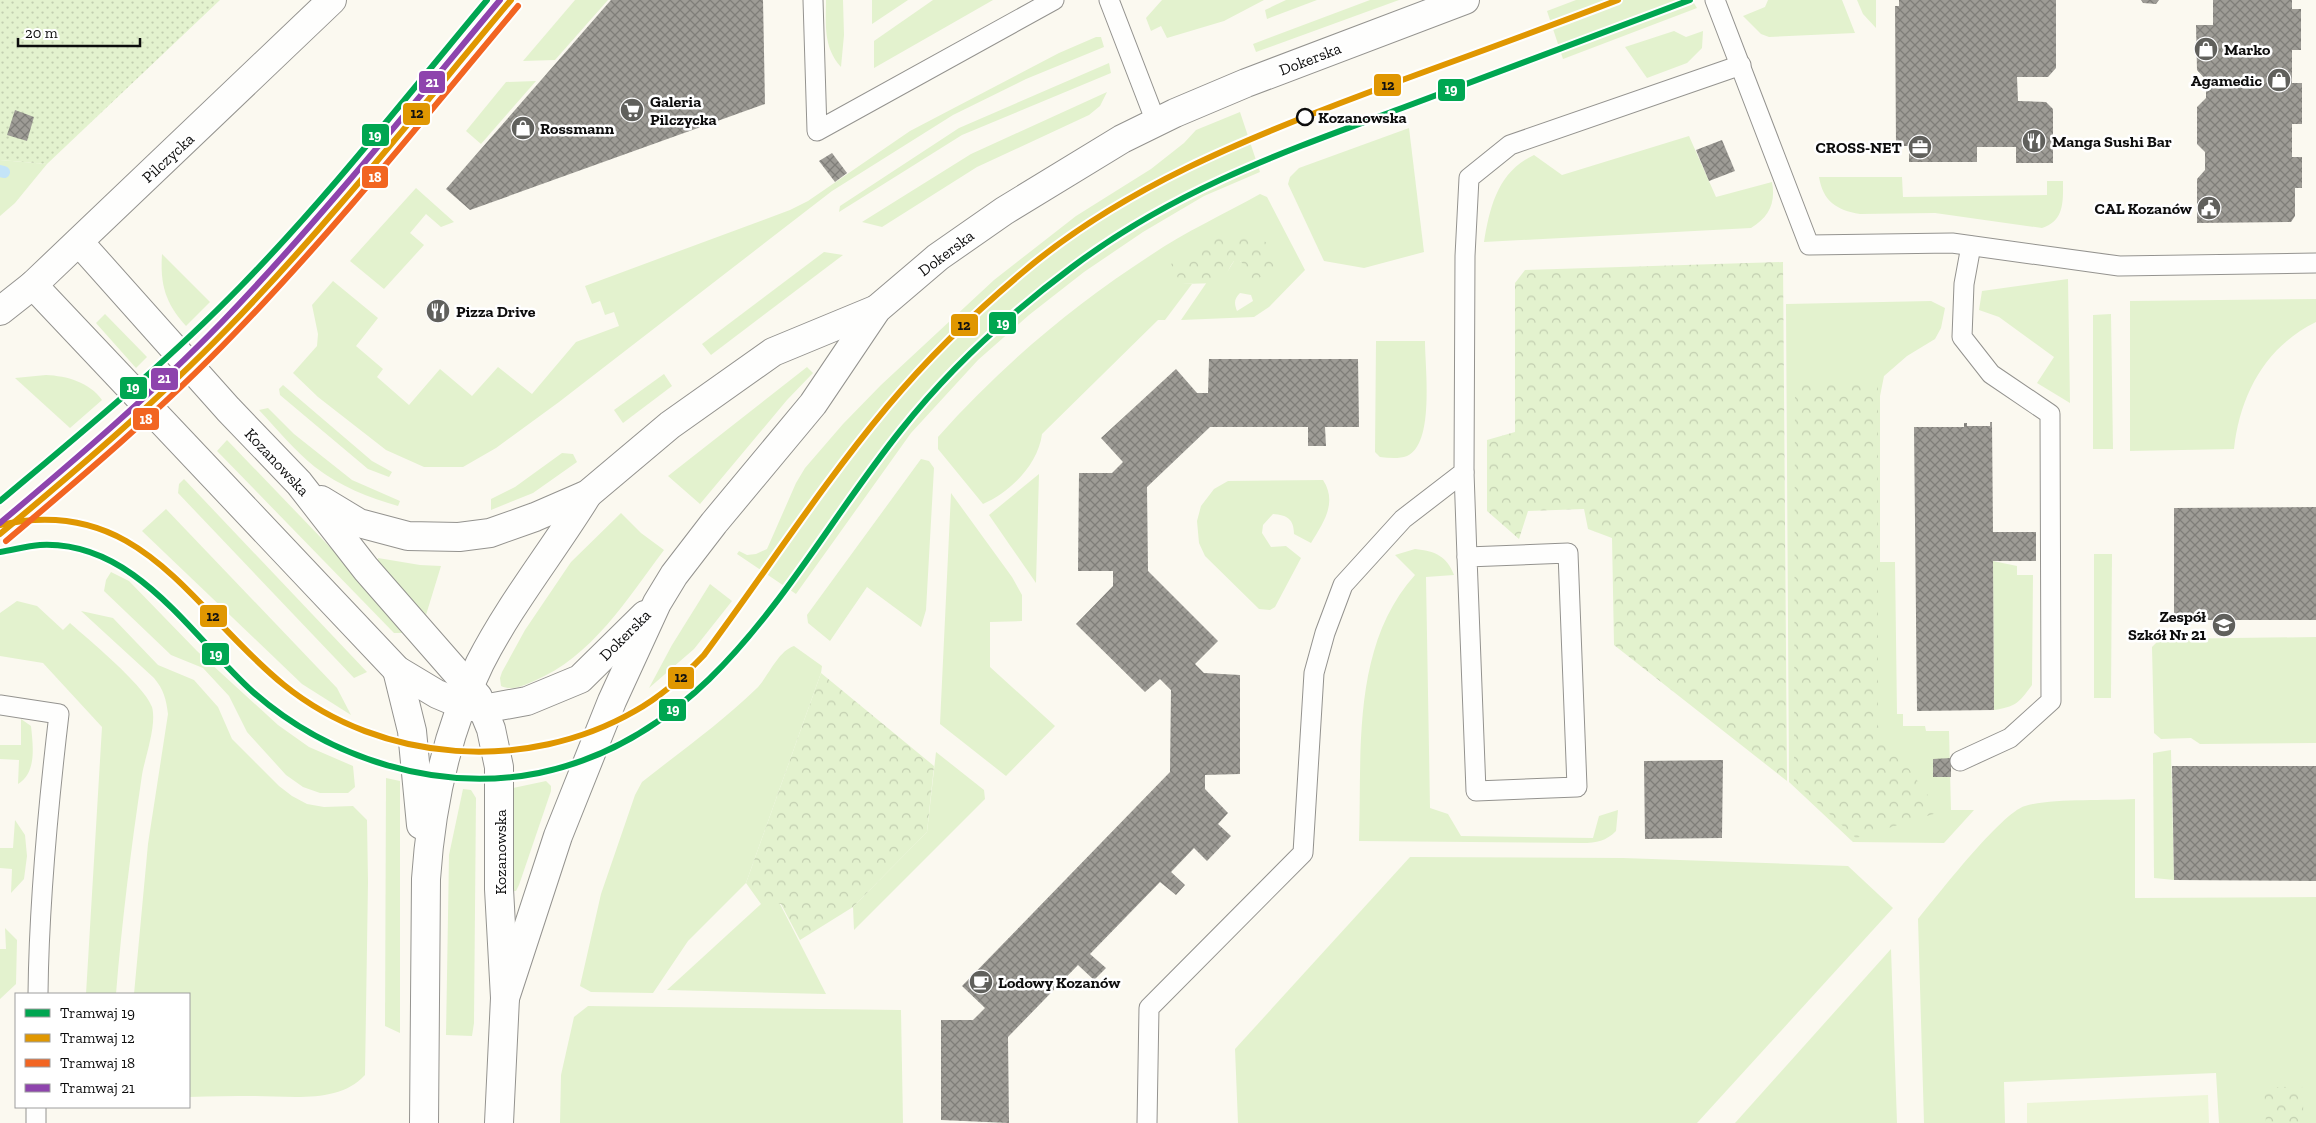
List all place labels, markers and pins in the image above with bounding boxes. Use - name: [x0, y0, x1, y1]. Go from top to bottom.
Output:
- shop icon: Marko: [2193, 36, 2219, 62]
- place label: Marko: [2224, 40, 2271, 59]
- shop icon: Agamedic: [2266, 67, 2292, 93]
- place label: Agamedic: [2191, 71, 2262, 90]
- place label: Galeria Pilczycka: [650, 92, 717, 129]
- supermarket icon: Galeria Pilczycka: [619, 97, 645, 123]
- marker: Kozanowska: [1296, 108, 1314, 126]
- place label: Kozanowska: [1318, 108, 1407, 127]
- shop icon: Rossmann: [510, 115, 536, 141]
- place label: Rossmann: [540, 119, 615, 138]
- restaurant icon: Manga Sushi Bar: [2021, 128, 2047, 154]
- place label: Manga Sushi Bar: [2052, 132, 2172, 151]
- office icon: CROSS-NET: [1907, 134, 1933, 160]
- place label: CROSS-NET: [1815, 138, 1903, 157]
- public building icon: CAL Kozanów: [2196, 195, 2222, 221]
- place label: CAL Kozanów: [2095, 199, 2193, 218]
- restaurant icon: Pizza Drive: [425, 298, 451, 324]
- place label: Pizza Drive: [456, 302, 536, 321]
- place label: Zespół Szkół Nr 21: [2128, 607, 2207, 644]
- school or university icon: Zespół Szkół Nr 21: [2211, 612, 2237, 638]
- cafe icon: Lodowy Kozanów: [968, 969, 994, 995]
- place label: Lodowy Kozanów: [998, 973, 1121, 992]

